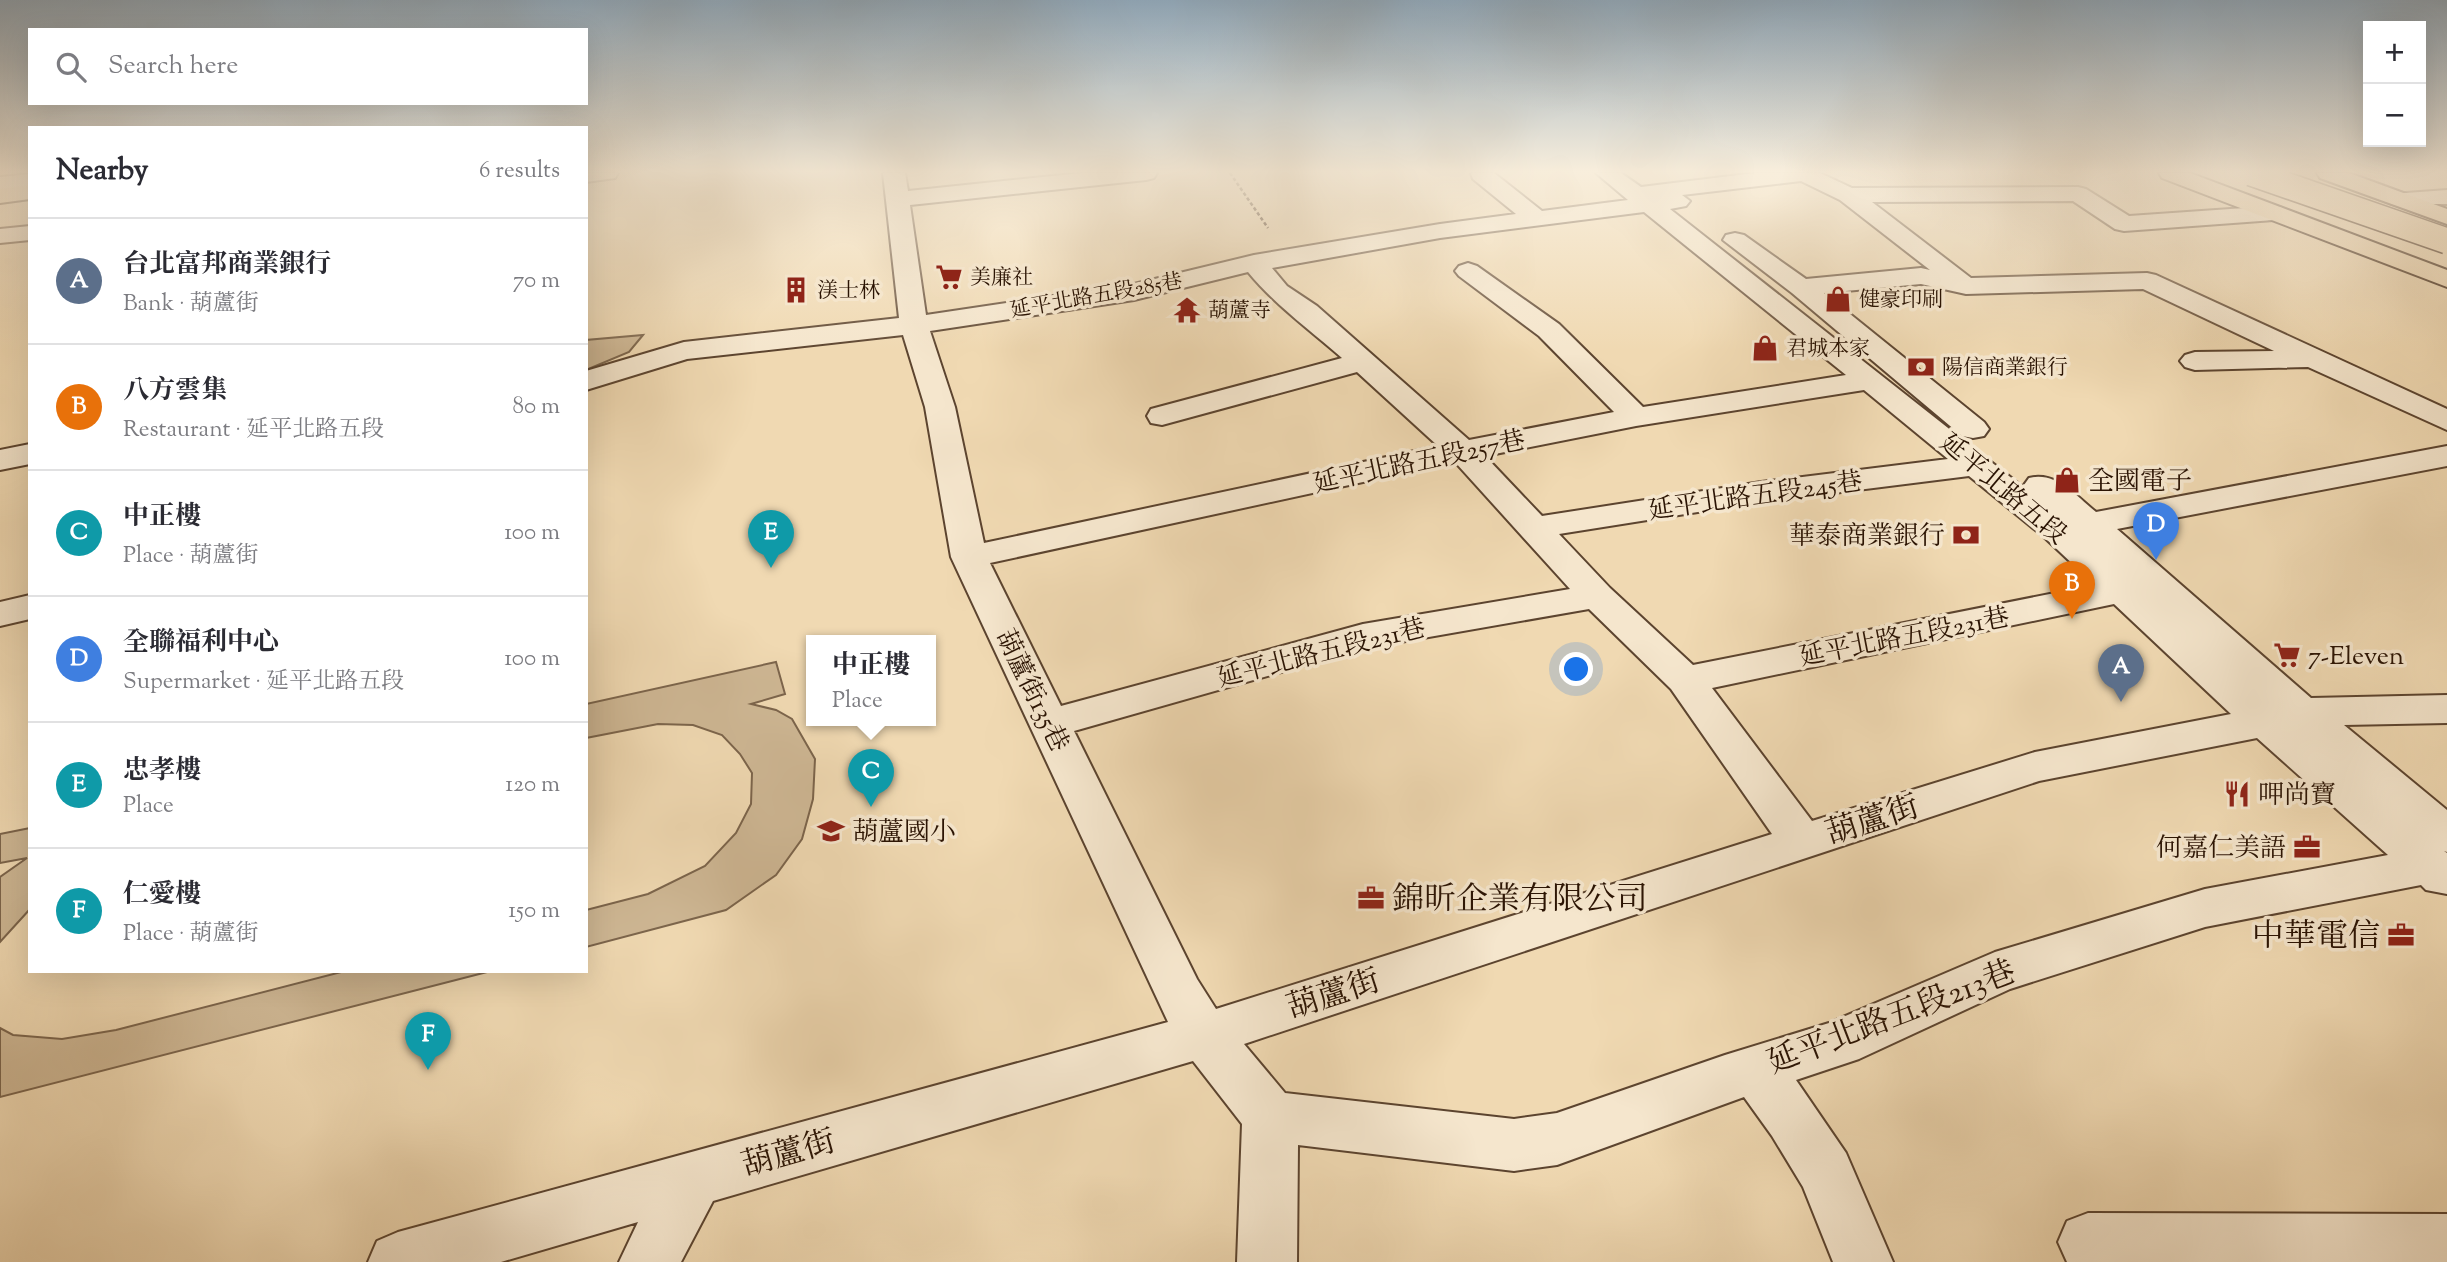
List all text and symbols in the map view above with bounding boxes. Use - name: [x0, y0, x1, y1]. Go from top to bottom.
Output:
- map controls: [2363, 21, 2426, 147]
- button: +: [2363, 21, 2426, 84]
- search box: [28, 28, 588, 105]
- icon: search: [52, 48, 90, 86]
- text: Search here: [108, 48, 238, 85]
- button: −: [2363, 84, 2426, 147]
- text: Nearby: [56, 150, 148, 193]
- text: 6 results: [479, 155, 560, 188]
- text: 台北富邦商業銀行: [123, 247, 331, 284]
- supermarket icon: 美廉社: [934, 262, 964, 292]
- place label: 美廉社: [970, 264, 1033, 294]
- text: A: [70, 265, 88, 298]
- text: 70 m: [513, 265, 560, 298]
- street label: 延平北路五段285巷: [1008, 267, 1185, 327]
- building icon: 渼士林: [781, 275, 811, 305]
- place label: 渼士林: [817, 277, 880, 307]
- shop icon: 健豪印刷: [1823, 284, 1853, 314]
- place label: 健豪印刷: [1859, 286, 1943, 316]
- text: Bank · 葫蘆街: [123, 288, 259, 321]
- temple icon: 葫蘆寺: [1172, 295, 1202, 325]
- place label: 葫蘆寺: [1208, 297, 1271, 327]
- shop icon: 君城本家: [1750, 333, 1780, 363]
- place label: 君城本家: [1786, 335, 1870, 365]
- bank icon: 陽信商業銀行: [1906, 352, 1936, 382]
- place label: 陽信商業銀行: [1942, 354, 2068, 384]
- text: 八方雲集: [123, 373, 227, 410]
- text: B: [72, 391, 86, 424]
- text: 80 m: [512, 391, 560, 424]
- text: Restaurant · 延平北路五段: [123, 414, 384, 447]
- street label: 延平北路五段257巷: [1310, 423, 1529, 504]
- street label: 延平北路五段: [1931, 426, 2074, 554]
- street label: 延平北路五段245巷: [1646, 464, 1865, 531]
- place label: 全國電子: [2088, 464, 2192, 501]
- shop icon: 全國電子: [2052, 465, 2082, 495]
- text: 中正樓: [123, 499, 201, 536]
- pin: D: [2133, 502, 2179, 560]
- pin: E: [748, 510, 794, 568]
- text: C: [70, 517, 88, 550]
- text: 100 m: [504, 517, 560, 550]
- place label: 華泰商業銀行: [1789, 519, 1945, 556]
- bank icon: 華泰商業銀行: [1951, 520, 1981, 550]
- text: Place · 葫蘆街: [123, 540, 258, 573]
- pin: B: [2049, 561, 2095, 619]
- street label: 延平北路五段231巷: [1796, 600, 2013, 677]
- street label: 延平北路五段231巷: [1214, 611, 1430, 698]
- street label: 葫蘆街135巷: [985, 624, 1076, 759]
- text: 全聯福利中心: [123, 625, 279, 662]
- popup: [806, 635, 936, 726]
- place label: 7-Eleven: [2308, 639, 2404, 676]
- supermarket icon: 7-Eleven: [2272, 640, 2302, 670]
- text: D: [70, 643, 88, 676]
- text: 100 m: [504, 643, 560, 676]
- pin: A: [2098, 644, 2144, 702]
- text: 中正樓: [832, 648, 910, 685]
- your location: [1559, 652, 1593, 686]
- text: Supermarket · 延平北路五段: [123, 666, 404, 699]
- text: Place: [832, 685, 883, 718]
- pin: C: [848, 749, 894, 807]
- text: 忠孝樓: [123, 753, 201, 790]
- text: E: [72, 769, 86, 802]
- text: 120 m: [505, 769, 560, 802]
- place label: 呷尚寶: [2258, 778, 2336, 815]
- restaurant icon: 呷尚寶: [2222, 779, 2252, 809]
- street label: 葫蘆街: [1820, 785, 1926, 859]
- text: Place: [123, 790, 174, 823]
- place label: 葫蘆國小: [852, 815, 956, 852]
- school or university icon: 葫蘆國小: [816, 816, 846, 846]
- place label: 何嘉仁美語: [2156, 831, 2286, 868]
- office icon: 何嘉仁美語: [2292, 832, 2322, 862]
- text: 仁愛樓: [123, 877, 201, 914]
- place label: 錦昕企業有限公司: [1392, 878, 1648, 924]
- office icon: 錦昕企業有限公司: [1356, 883, 1386, 913]
- text: F: [73, 895, 85, 928]
- text: 150 m: [508, 895, 560, 928]
- place label: 中華電信: [2252, 915, 2380, 961]
- text: Place · 葫蘆街: [123, 918, 258, 951]
- office icon: 中華電信: [2386, 920, 2416, 950]
- street label: 延平北路五段213巷: [1761, 950, 2023, 1087]
- street label: 葫蘆街: [1281, 959, 1387, 1033]
- pin: F: [405, 1012, 451, 1070]
- street label: 葫蘆街: [736, 1120, 841, 1190]

